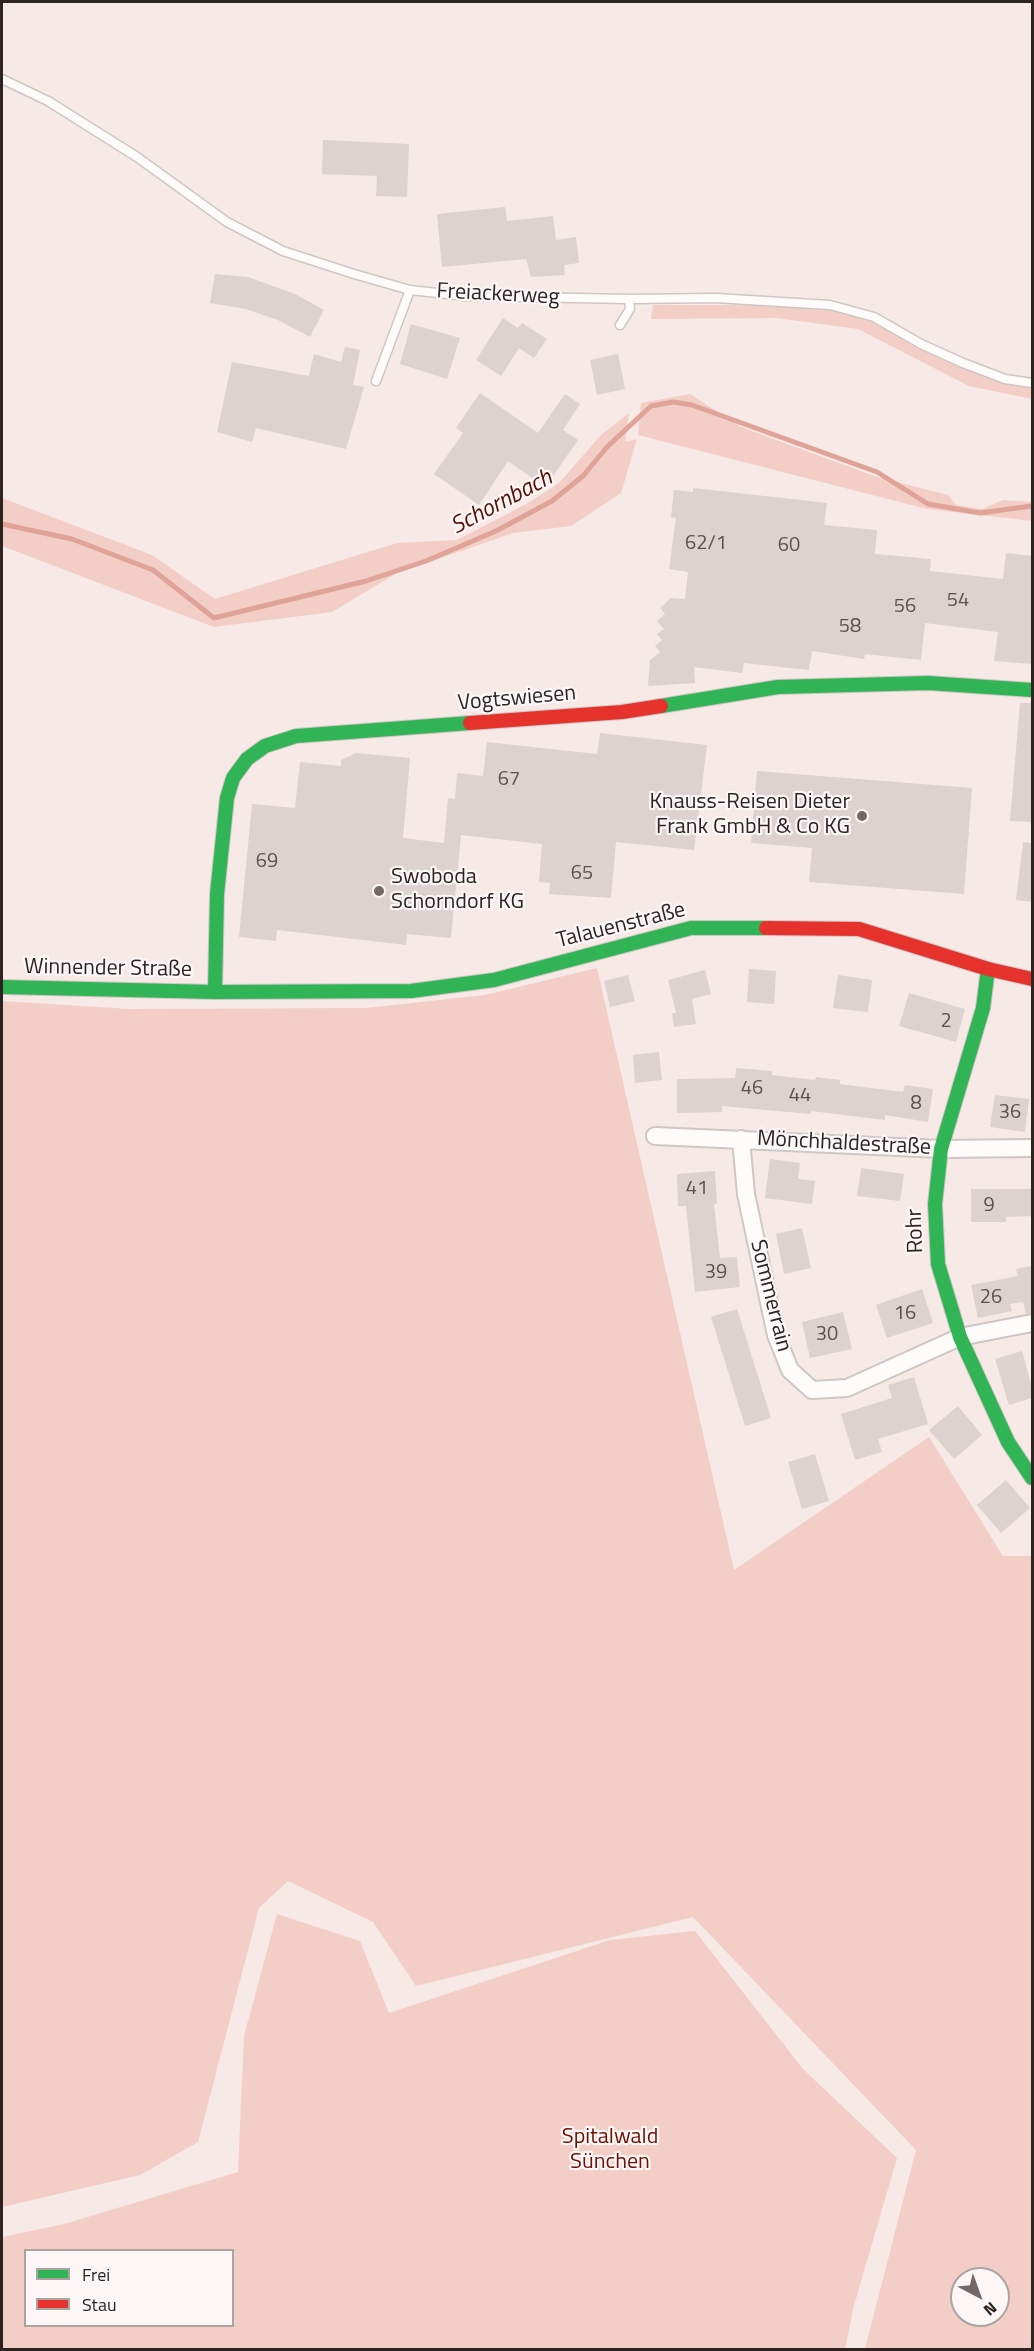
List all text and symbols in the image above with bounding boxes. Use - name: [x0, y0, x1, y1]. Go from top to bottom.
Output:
- street label: Freiackerweg: [436, 279, 560, 311]
- water label: Schornbach: [446, 464, 558, 542]
- house number: 62/1: [685, 532, 727, 556]
- house number: 60: [778, 534, 800, 558]
- house number: 54: [947, 589, 969, 613]
- house number: 56: [894, 595, 916, 619]
- house number: 58: [839, 615, 861, 639]
- street label: Vogtswiesen: [457, 681, 577, 717]
- house number: 67: [498, 768, 520, 792]
- place label: Knauss-Reisen Dieter Frank GmbH & Co KG: [649, 790, 850, 842]
- marker: Knauss-Reisen Dieter Frank GmbH & Co KG: [855, 809, 869, 823]
- house number: 69: [256, 850, 278, 874]
- house number: 65: [571, 862, 593, 886]
- place label: Swoboda Schorndorf KG: [391, 865, 524, 916]
- marker: Swoboda Schorndorf KG: [372, 884, 386, 898]
- street label: Talauenstraße: [554, 897, 688, 955]
- street label: Winnender Straße: [24, 954, 192, 984]
- house number: 2: [940, 1010, 952, 1034]
- house number: 46: [741, 1077, 763, 1101]
- house number: 44: [789, 1084, 811, 1108]
- house number: 8: [910, 1092, 922, 1116]
- house number: 36: [999, 1101, 1021, 1125]
- street label: Mönchhaldestraße: [756, 1126, 932, 1162]
- house number: 41: [686, 1177, 708, 1201]
- house number: 9: [983, 1194, 995, 1218]
- street label: Rohr: [902, 1208, 930, 1254]
- street label: Sommerrain: [743, 1237, 797, 1355]
- house number: 39: [705, 1261, 727, 1285]
- house number: 26: [980, 1286, 1002, 1310]
- house number: 16: [894, 1302, 916, 1326]
- house number: 30: [816, 1323, 838, 1347]
- park label: Spitalwald Sünchen: [562, 2125, 658, 2176]
- legend: [24, 2249, 234, 2327]
- text: Frei: [82, 2261, 110, 2288]
- north arrow: [950, 2267, 1010, 2327]
- text: Stau: [82, 2291, 117, 2318]
- text: N: [978, 2296, 1003, 2322]

